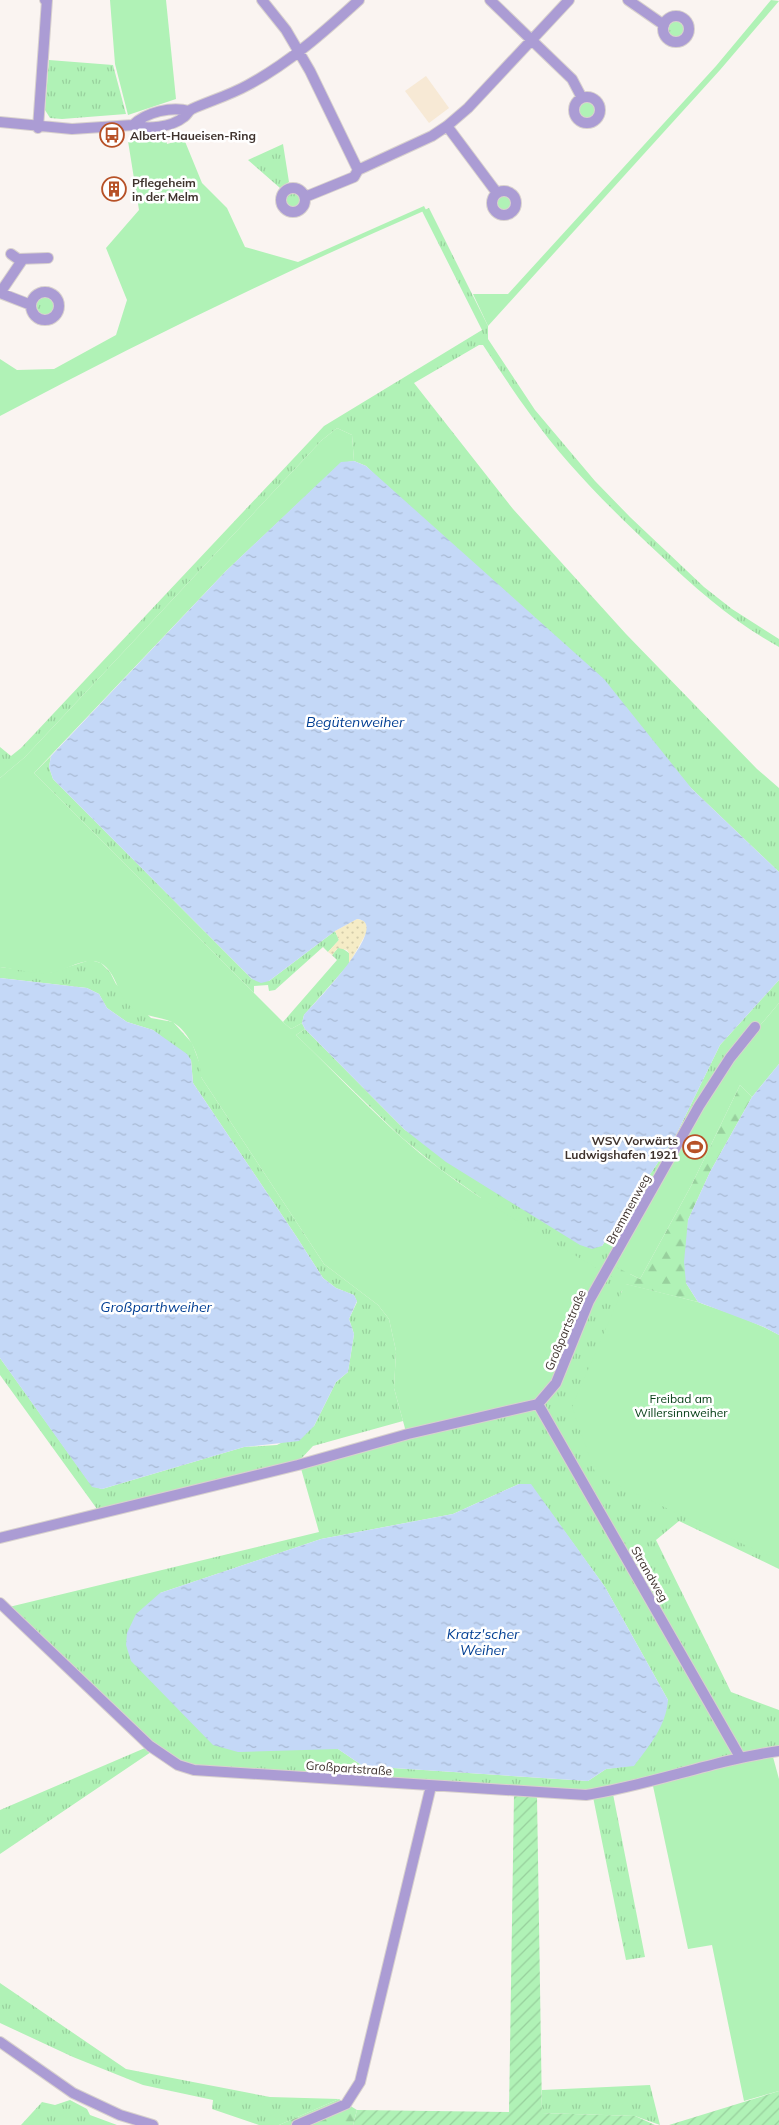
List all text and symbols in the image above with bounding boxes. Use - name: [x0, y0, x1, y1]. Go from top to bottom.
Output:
- bus stop icon: Albert-Haueisen-Ring: [99, 122, 125, 148]
- place label: Albert-Haueisen-Ring: [130, 128, 256, 143]
- place label: Pflegeheim in der Melm: [132, 175, 199, 204]
- building icon: Pflegeheim in der Melm: [101, 176, 127, 202]
- water label: Begütenweiher: [306, 713, 405, 731]
- place label: WSV Vorwärts Ludwigshafen 1921: [565, 1133, 678, 1162]
- sports icon: WSV Vorwärts Ludwigshafen 1921: [682, 1134, 708, 1160]
- street label: Bremmenweg: [603, 1171, 653, 1247]
- street label: Großpartstraße: [541, 1287, 589, 1373]
- water label: Großparthweiher: [100, 1298, 213, 1316]
- park label: Freibad am Willersinnweiher: [634, 1391, 728, 1420]
- street label: Strandweg: [628, 1544, 672, 1604]
- water label: Kratz'scher Weiher: [447, 1625, 520, 1659]
- street label: Großpartstraße: [305, 1758, 393, 1778]

